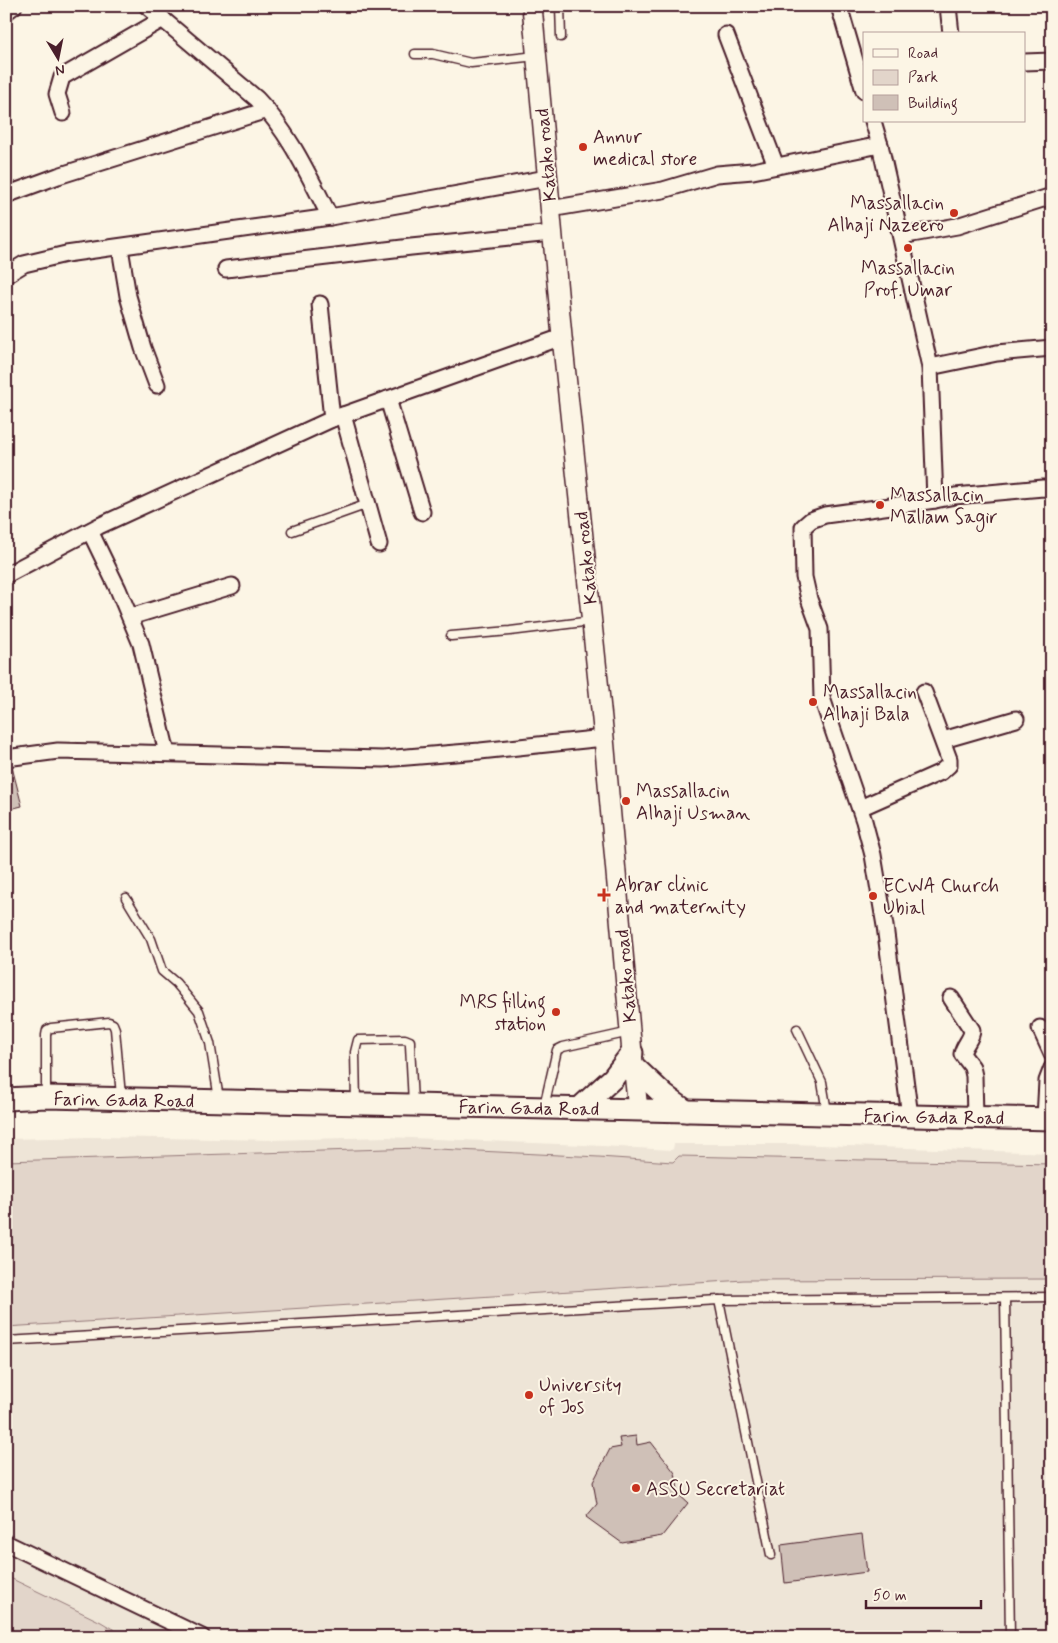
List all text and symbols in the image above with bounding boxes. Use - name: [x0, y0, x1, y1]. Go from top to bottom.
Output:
- north arrow: [32, 32, 82, 82]
- legend: [863, 32, 1026, 122]
- text: Road: [908, 44, 938, 64]
- text: N: [54, 60, 66, 79]
- text: Park: [908, 68, 938, 88]
- text: Building: [908, 94, 958, 115]
- street label: Katako road: [530, 107, 563, 203]
- place label: Annur medical store: [593, 125, 697, 172]
- marker: Annur medical store: [577, 141, 589, 153]
- place label: Massallacin Alhaji Nazeero: [827, 191, 944, 239]
- marker: Massallacin Alhaji Nazeero: [948, 207, 960, 219]
- marker: Massallacin Prof. Umar: [902, 242, 914, 254]
- place label: Massallacin Prof. Umar: [861, 256, 955, 303]
- place label: Massallacin Mallam Sagir: [890, 483, 998, 532]
- marker: Massallacin Mallam Sagir: [874, 499, 886, 511]
- street label: Katako road: [569, 510, 604, 606]
- place label: Massallacin Alhaji Bala: [823, 680, 917, 728]
- marker: Massallacin Alhaji Bala: [807, 696, 819, 708]
- place label: Massallacin Alhaji Usman: [636, 779, 750, 827]
- marker: Massallacin Alhaji Usman: [620, 795, 632, 807]
- place label: Abrar clinic and maternity: [615, 873, 746, 920]
- place label: ECWA Church Ubial: [883, 874, 999, 921]
- marker: Abrar clinic and maternity: [597, 888, 611, 902]
- marker: ECWA Church Ubial: [867, 890, 879, 902]
- street label: Katako road: [610, 928, 643, 1024]
- place label: MRS filling station: [460, 990, 546, 1037]
- marker: MRS filling station: [550, 1006, 562, 1018]
- street label: Farin Gada Road: [53, 1087, 195, 1114]
- street label: Farin Gada Road: [458, 1095, 600, 1122]
- street label: Farin Gada Road: [863, 1104, 1005, 1131]
- place label: University of Jos: [539, 1373, 622, 1420]
- marker: University of Jos: [523, 1389, 535, 1401]
- place label: ASSU Secretariat: [646, 1477, 785, 1502]
- marker: ASSU Secretariat: [630, 1482, 642, 1494]
- scale bar: [866, 1578, 980, 1610]
- text: 50 m: [873, 1586, 907, 1606]

